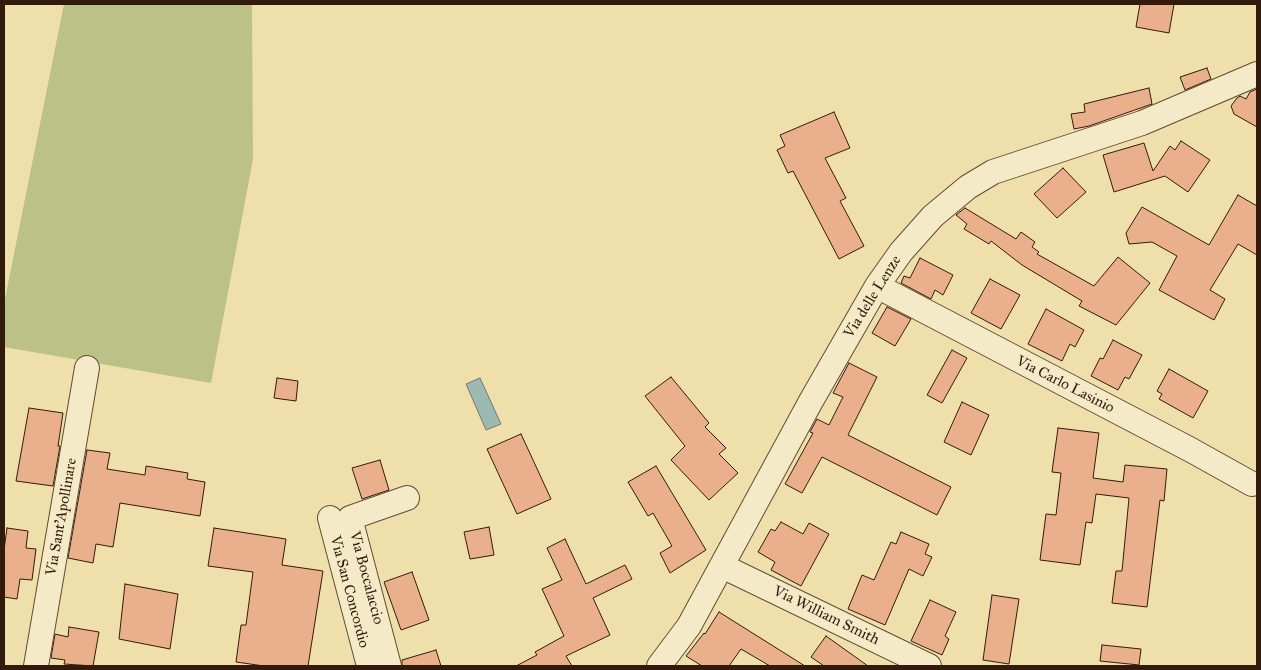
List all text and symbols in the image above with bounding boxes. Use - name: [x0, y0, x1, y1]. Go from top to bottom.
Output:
- street label: Via delle Lenze: [840, 252, 906, 342]
- street label: Via Carlo Lasinio: [1013, 352, 1117, 418]
- street label: Via Sant'Apollinare: [43, 457, 81, 577]
- street label: Via Boccalaccio: [345, 530, 387, 626]
- street label: Via San Concordio: [325, 534, 373, 650]
- street label: Via William Smith: [770, 583, 882, 649]

